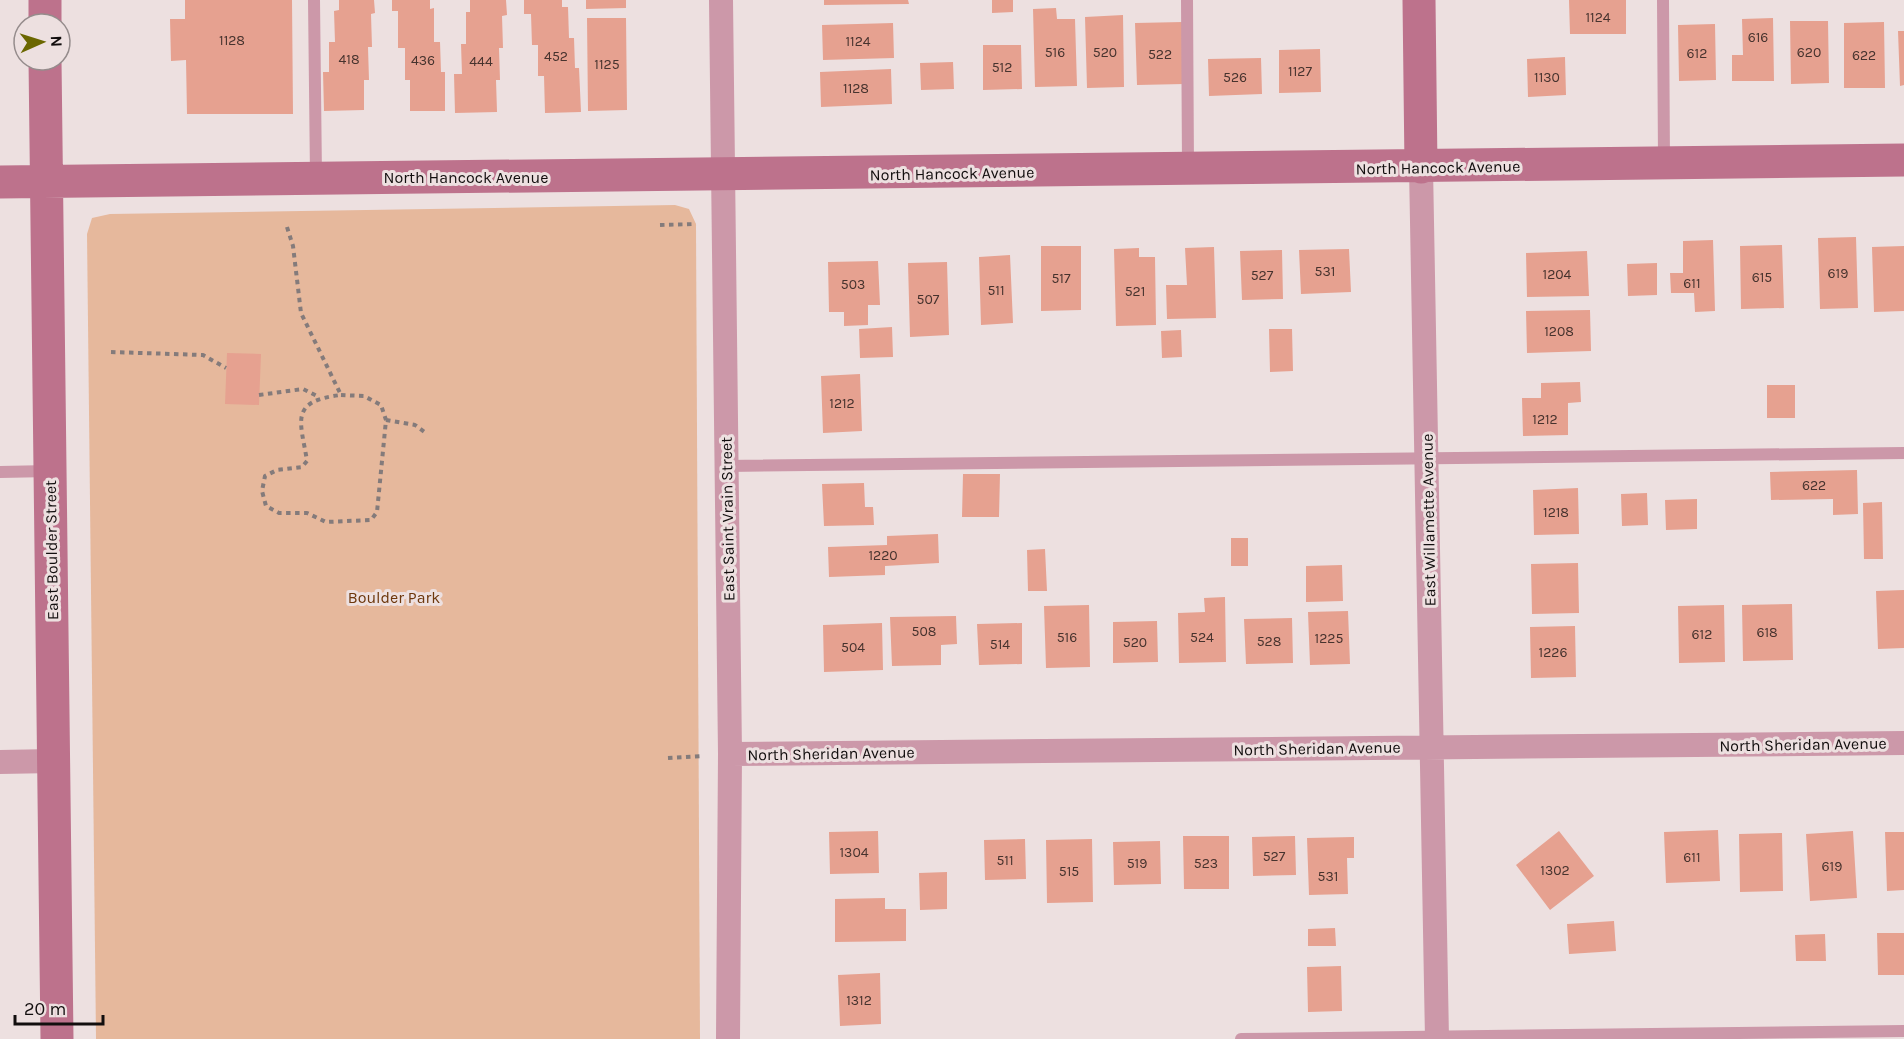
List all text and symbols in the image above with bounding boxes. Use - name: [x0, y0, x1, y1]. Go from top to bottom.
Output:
- house number: 1124: [1585, 9, 1611, 26]
- north arrow: [12, 12, 72, 72]
- house number: 616: [1748, 29, 1768, 46]
- house number: 1128: [219, 32, 245, 49]
- house number: 1124: [845, 33, 871, 50]
- text: N: [47, 35, 66, 47]
- house number: 516: [1045, 44, 1065, 61]
- house number: 520: [1093, 44, 1117, 61]
- house number: 620: [1797, 44, 1821, 61]
- house number: 612: [1687, 45, 1707, 62]
- house number: 522: [1148, 46, 1172, 63]
- house number: 622: [1852, 47, 1876, 64]
- house number: 452: [544, 48, 568, 65]
- house number: 418: [338, 51, 360, 68]
- house number: 436: [411, 52, 435, 69]
- house number: 444: [469, 53, 493, 70]
- house number: 1125: [594, 56, 620, 73]
- house number: 512: [992, 59, 1012, 76]
- house number: 1127: [1288, 63, 1312, 80]
- house number: 526: [1223, 69, 1247, 86]
- house number: 1130: [1534, 69, 1560, 86]
- house number: 1128: [843, 80, 869, 97]
- street label: North Hancock Avenue: [1355, 157, 1521, 178]
- street label: North Hancock Avenue: [869, 163, 1035, 184]
- street label: North Hancock Avenue: [384, 168, 548, 187]
- house number: 531: [1315, 263, 1335, 280]
- house number: 619: [1828, 265, 1848, 282]
- house number: 1204: [1543, 266, 1572, 283]
- house number: 527: [1251, 267, 1274, 284]
- house number: 615: [1752, 269, 1772, 286]
- house number: 517: [1051, 270, 1071, 287]
- house number: 611: [1683, 275, 1701, 292]
- house number: 503: [841, 276, 865, 293]
- house number: 511: [987, 282, 1005, 299]
- house number: 521: [1125, 283, 1145, 300]
- house number: 507: [917, 291, 940, 308]
- house number: 1208: [1544, 323, 1574, 340]
- house number: 1212: [829, 395, 855, 412]
- house number: 1212: [1532, 411, 1558, 428]
- street label: East Willamette Avenue: [1417, 433, 1440, 607]
- street label: East Saint Vrain Street: [717, 437, 738, 601]
- house number: 622: [1802, 477, 1826, 494]
- street label: East Boulder Street: [41, 480, 62, 620]
- house number: 1218: [1543, 504, 1569, 521]
- house number: 1220: [868, 547, 898, 564]
- park label: Boulder Park: [348, 588, 440, 607]
- house number: 508: [912, 623, 936, 640]
- house number: 618: [1756, 624, 1778, 641]
- house number: 612: [1692, 626, 1712, 643]
- house number: 516: [1057, 629, 1077, 646]
- house number: 524: [1190, 629, 1214, 646]
- house number: 1225: [1315, 630, 1343, 647]
- house number: 528: [1257, 633, 1281, 650]
- house number: 520: [1123, 634, 1147, 651]
- house number: 514: [990, 636, 1010, 653]
- house number: 504: [841, 639, 865, 656]
- house number: 1226: [1539, 644, 1567, 661]
- street label: North Sheridan Avenue: [1719, 734, 1887, 755]
- street label: North Sheridan Avenue: [1233, 738, 1401, 759]
- street label: North Sheridan Avenue: [747, 743, 915, 764]
- house number: 1304: [839, 844, 869, 861]
- house number: 527: [1263, 848, 1286, 865]
- house number: 611: [1683, 849, 1701, 866]
- house number: 511: [996, 852, 1014, 869]
- house number: 519: [1127, 855, 1147, 872]
- house number: 523: [1194, 855, 1218, 872]
- house number: 619: [1822, 858, 1842, 875]
- house number: 1302: [1540, 862, 1570, 879]
- house number: 515: [1059, 863, 1079, 880]
- house number: 531: [1318, 868, 1338, 885]
- scale bar: [15, 988, 104, 1026]
- house number: 1312: [846, 992, 872, 1009]
- text: 20 m: [24, 998, 66, 1020]

